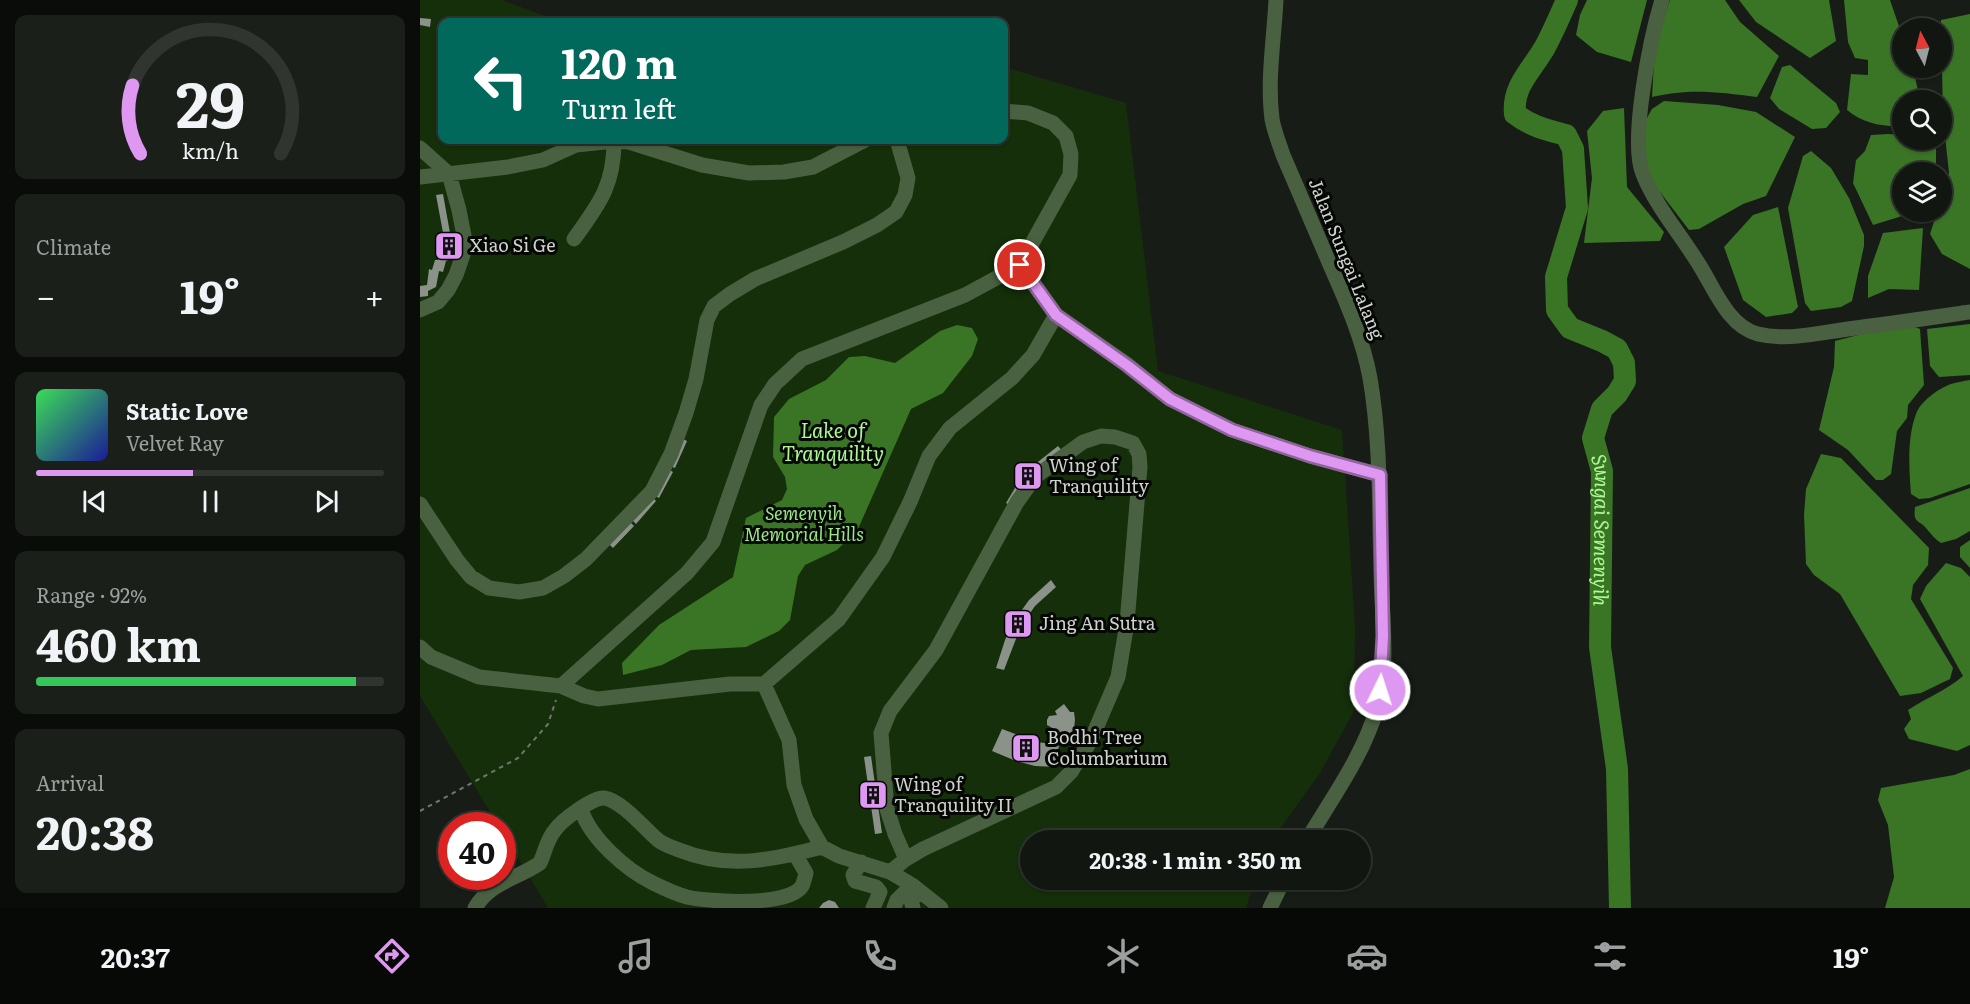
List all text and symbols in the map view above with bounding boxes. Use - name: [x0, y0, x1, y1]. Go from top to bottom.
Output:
- north arrow: [1892, 18, 1952, 78]
- map controls: [1892, 18, 1952, 222]
- text: 120 m: [561, 30, 677, 92]
- icon: left: [462, 42, 540, 120]
- text: 29: [175, 55, 245, 147]
- text: Turn left: [561, 87, 676, 127]
- button: search: [1892, 90, 1952, 150]
- text: km/h: [181, 134, 239, 166]
- button: layers: [1892, 162, 1952, 222]
- street label: Jalan Sungai Lalang: [1303, 174, 1392, 344]
- building icon: Xiao Si Ge: [433, 230, 465, 262]
- text: Climate: [36, 231, 111, 261]
- place label: Xiao Si Ge: [470, 231, 556, 258]
- pin: [994, 239, 1045, 290]
- icon: arrive: [1003, 248, 1036, 281]
- text: 19°: [180, 261, 240, 328]
- text: −: [36, 270, 55, 319]
- text: +: [365, 270, 384, 319]
- text: Static Love: [126, 394, 248, 427]
- water label: Lake of Tranquility: [782, 414, 884, 467]
- text: Velvet Ray: [126, 427, 224, 457]
- water label: Sungai Semenyih: [1585, 450, 1620, 606]
- place label: Wing of Tranquility: [1049, 451, 1149, 499]
- building icon: Wing of Tranquility: [1012, 460, 1044, 492]
- icon: previous: [78, 485, 111, 518]
- icon: pause: [194, 485, 227, 518]
- icon: next: [310, 485, 343, 518]
- park label: Semenyih Memorial Hills: [744, 499, 864, 547]
- text: Range · 92%: [36, 579, 147, 609]
- building icon: Jing An Sutra: [1002, 608, 1034, 640]
- text: 460 km: [36, 609, 201, 676]
- place label: Jing An Sutra: [1039, 609, 1156, 636]
- position arrow: [1348, 658, 1412, 722]
- place label: Bodhi Tree Columbarium: [1047, 723, 1168, 771]
- building icon: Bodhi Tree Columbarium: [1010, 732, 1042, 764]
- text: Arrival: [36, 767, 104, 797]
- place label: Wing of Tranquility II: [894, 770, 1012, 818]
- building icon: Wing of Tranquility II: [857, 779, 889, 811]
- text: 20:38: [36, 797, 154, 864]
- speed limit sign: 40: [438, 812, 516, 890]
- text: 20:38 · 1 min · 350 m: [1089, 843, 1302, 876]
- icon: directions: [371, 935, 413, 977]
- icon: music: [615, 935, 657, 977]
- icon: phone: [859, 935, 901, 977]
- icon: climate: [1102, 935, 1144, 977]
- icon: car: [1346, 935, 1388, 977]
- icon: filters: [1589, 935, 1631, 977]
- text: 20:37: [101, 936, 170, 976]
- text: 19°: [1833, 936, 1869, 976]

